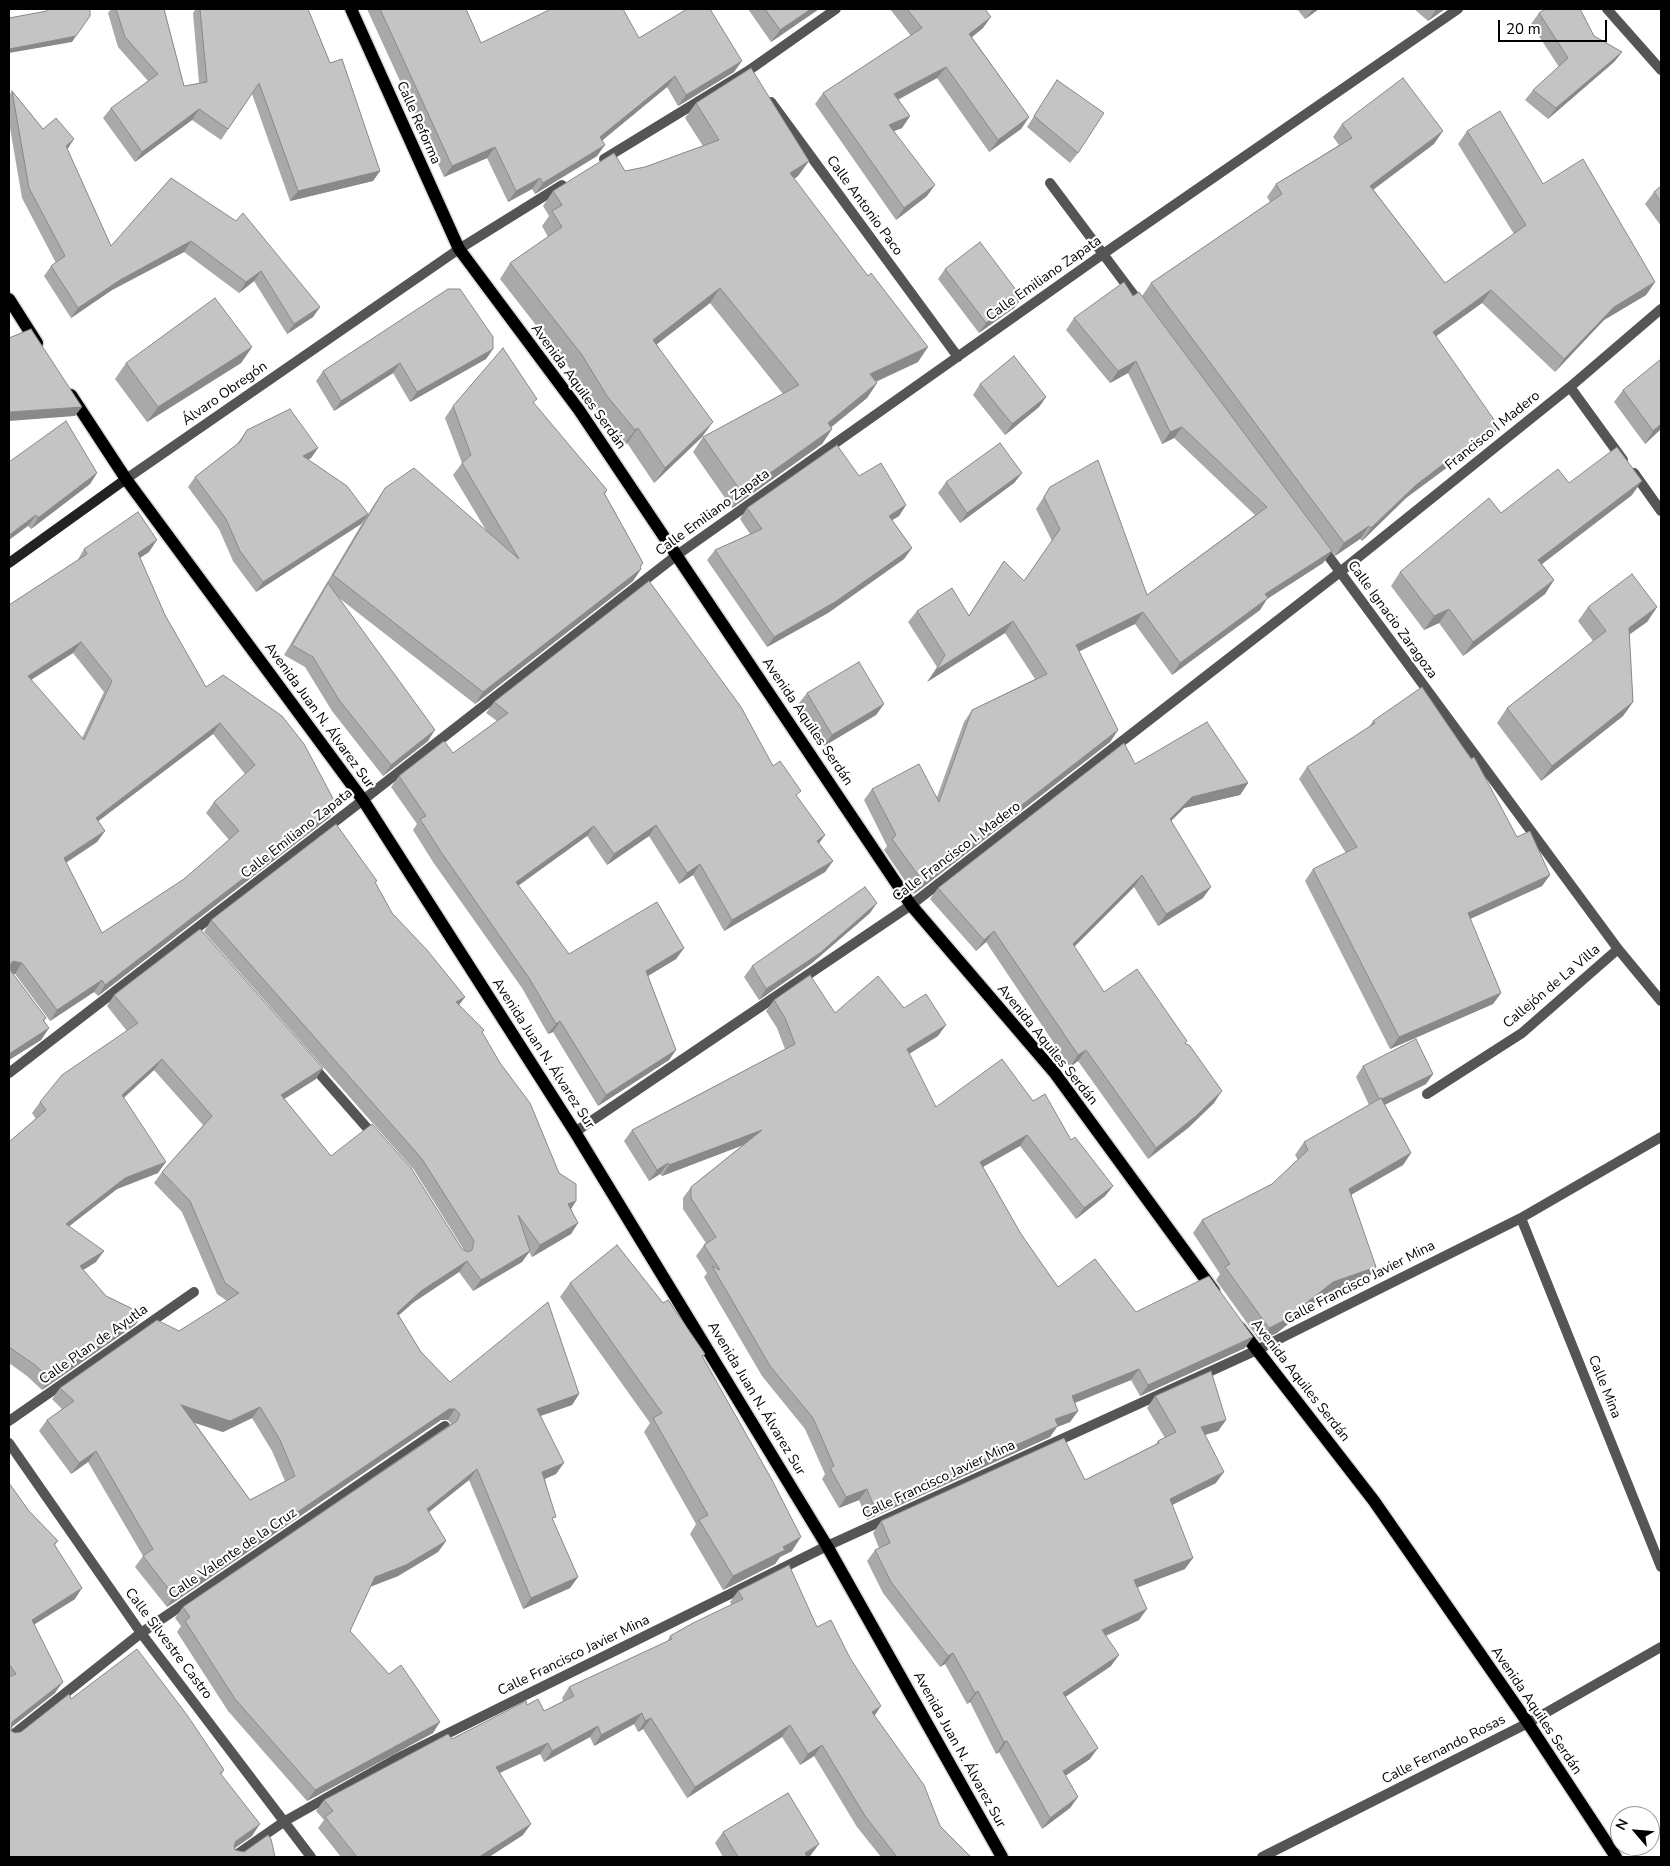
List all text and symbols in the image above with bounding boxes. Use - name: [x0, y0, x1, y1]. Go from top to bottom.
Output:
- scale bar: [1500, 10, 1609, 42]
- text: 20 m: [1506, 19, 1541, 39]
- street label: Calle Reforma: [392, 79, 444, 167]
- street label: Calle Antonio Paco: [822, 153, 906, 259]
- street label: Calle Emiliano Zapata: [983, 233, 1105, 325]
- street label: Avenida Aquiles Serdán: [527, 321, 629, 453]
- street label: Álvaro Obregón: [179, 358, 271, 430]
- street label: Francisco I Madero: [1442, 388, 1544, 474]
- street label: Calle Emiliano Zapata: [653, 466, 773, 560]
- street label: Calle Ignacio Zaragoza: [1344, 558, 1440, 682]
- street label: Avenida Juan N. Álvarez Sur: [261, 640, 377, 792]
- street label: Avenida Aquiles Serdán: [758, 655, 856, 789]
- street label: Calle Emiliano Zapata: [238, 785, 356, 883]
- street label: Calle Francisco I. Madero: [890, 798, 1024, 906]
- street label: Callejón de La Villa: [1500, 942, 1604, 1032]
- street label: Avenida Juan N. Álvarez Sur: [488, 976, 598, 1132]
- street label: Avenida Aquiles Serdán: [993, 981, 1101, 1109]
- street label: Calle Francisco Javier Mina: [1282, 1238, 1438, 1328]
- street label: Calle Plan de Ayutla: [37, 1301, 151, 1389]
- street label: Avenida Aquiles Serdán: [1247, 1317, 1353, 1445]
- street label: Avenida Juan N. Álvarez Sur: [704, 1319, 808, 1479]
- street label: Calle Mina: [1584, 1353, 1624, 1421]
- street label: Calle Francisco Javier Mina: [860, 1437, 1018, 1523]
- street label: Calle Valente de la Cruz: [166, 1505, 300, 1603]
- street label: Calle Silvestre Castro: [121, 1585, 215, 1703]
- street label: Calle Francisco Javier Mina: [495, 1612, 653, 1700]
- street label: Avenida Aquiles Serdán: [1487, 1644, 1585, 1778]
- street label: Avenida Juan N. Álvarez Sur: [909, 1669, 1009, 1831]
- street label: Calle Fernando Rosas: [1379, 1712, 1509, 1788]
- north arrow: [1610, 1806, 1660, 1856]
- text: N: [1611, 1815, 1633, 1833]

